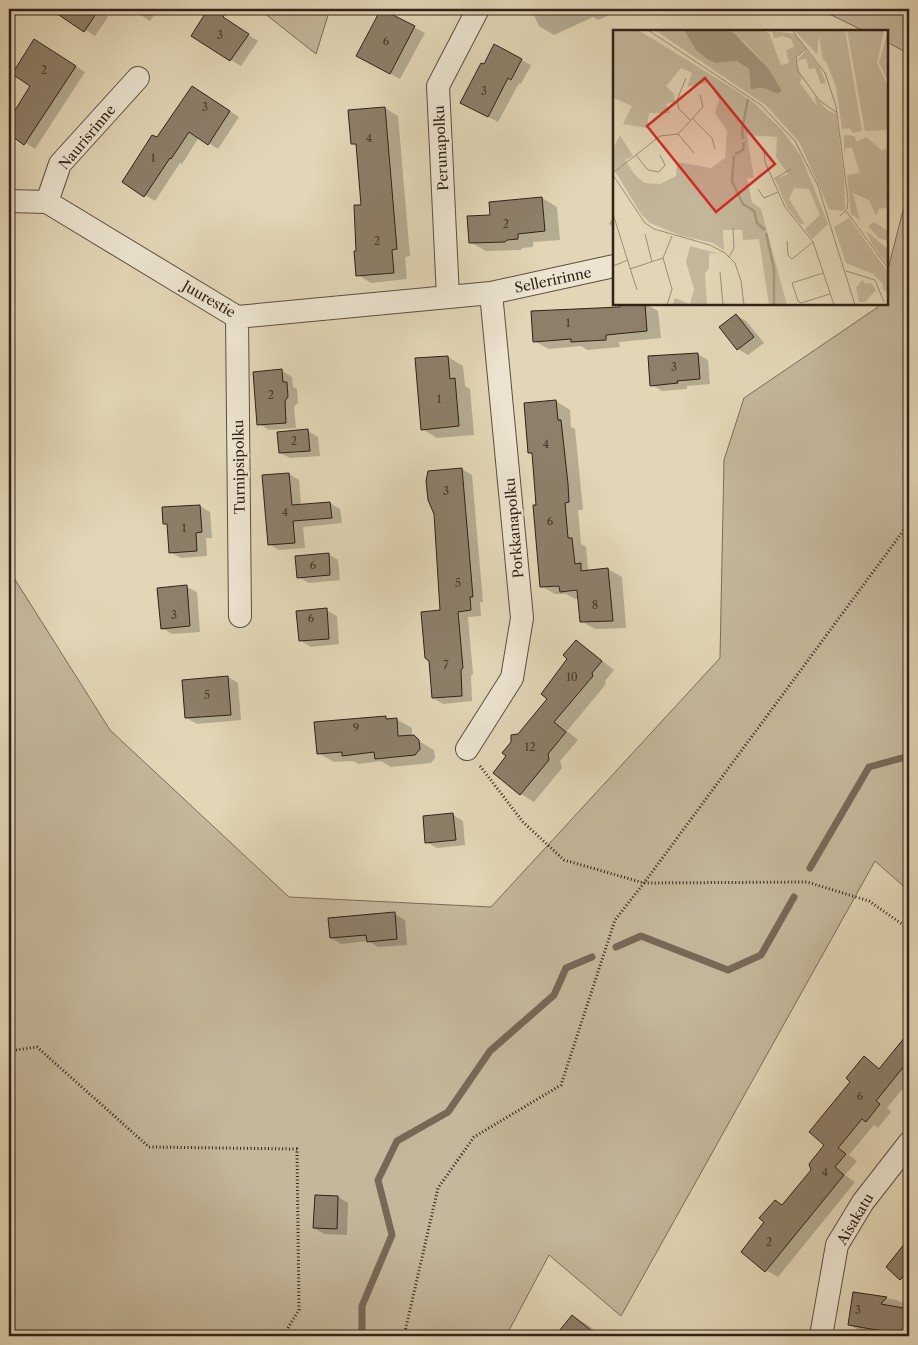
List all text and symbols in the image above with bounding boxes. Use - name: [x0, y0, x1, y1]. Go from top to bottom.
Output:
- house number: 3: [217, 28, 223, 42]
- inset map: [613, 30, 888, 305]
- house number: 6: [383, 34, 390, 48]
- house number: 2: [41, 63, 47, 77]
- house number: 3: [481, 84, 487, 98]
- house number: 3: [202, 100, 208, 114]
- street label: Naurisrinne: [55, 101, 119, 173]
- street label: Perunapolku: [430, 104, 452, 191]
- house number: 4: [366, 131, 372, 145]
- house number: 1: [151, 151, 156, 165]
- house number: 2: [503, 217, 509, 231]
- house number: 2: [374, 234, 380, 248]
- street label: Selleririnne: [513, 263, 593, 297]
- street label: Juurestie: [177, 276, 239, 322]
- house number: 1: [566, 316, 571, 330]
- house number: 3: [671, 360, 677, 374]
- house number: 2: [268, 388, 274, 402]
- house number: 1: [437, 392, 442, 406]
- street label: Turnipsipolku: [229, 419, 249, 514]
- house number: 2: [291, 434, 297, 448]
- house number: 4: [543, 437, 549, 451]
- street label: Porkkanapolku: [501, 477, 527, 579]
- house number: 3: [443, 484, 449, 498]
- house number: 4: [282, 505, 288, 519]
- house number: 6: [547, 514, 554, 528]
- house number: 1: [182, 521, 187, 535]
- house number: 6: [310, 558, 317, 572]
- house number: 5: [455, 576, 461, 590]
- house number: 8: [592, 598, 598, 612]
- house number: 3: [171, 608, 177, 622]
- house number: 6: [308, 611, 315, 625]
- house number: 7: [443, 658, 449, 672]
- house number: 10: [566, 670, 578, 684]
- house number: 5: [204, 688, 210, 702]
- house number: 9: [353, 721, 359, 735]
- house number: 12: [525, 740, 535, 754]
- house number: 6: [857, 1089, 864, 1103]
- house number: 4: [822, 1165, 828, 1179]
- street label: Aisakatu: [832, 1190, 878, 1249]
- house number: 2: [766, 1235, 772, 1249]
- house number: 3: [855, 1303, 861, 1317]

